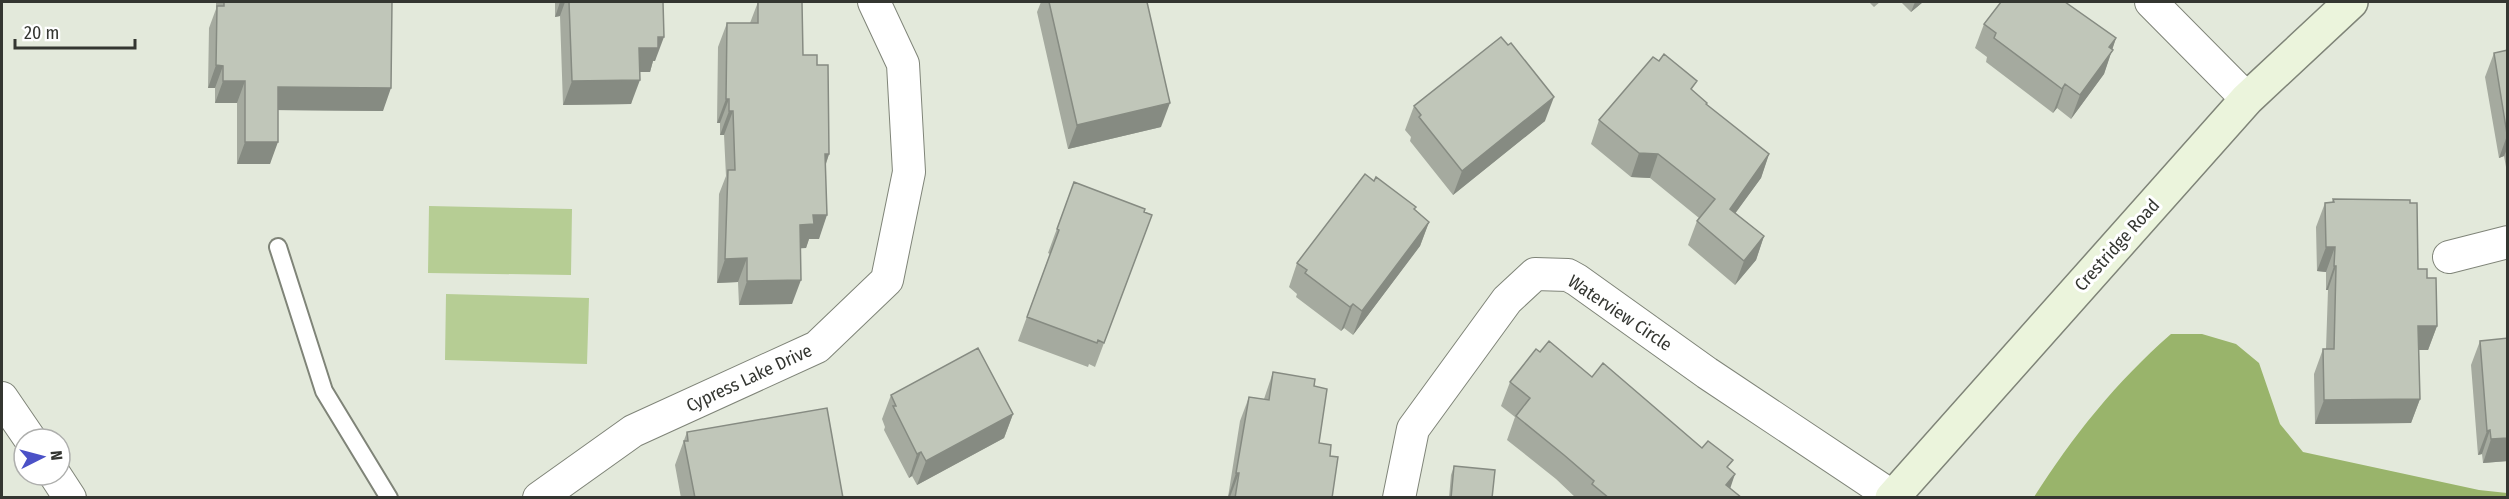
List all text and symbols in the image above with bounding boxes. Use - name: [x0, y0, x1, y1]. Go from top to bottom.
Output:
- scale bar: [15, 12, 135, 50]
- text: 20 m: [24, 22, 59, 44]
- street label: Crestridge Road: [2070, 194, 2164, 296]
- street label: Waterview Circle: [1564, 270, 1676, 356]
- street label: Cypress Lake Drive: [683, 339, 815, 417]
- north arrow: [12, 427, 72, 487]
- text: N: [46, 450, 66, 461]

